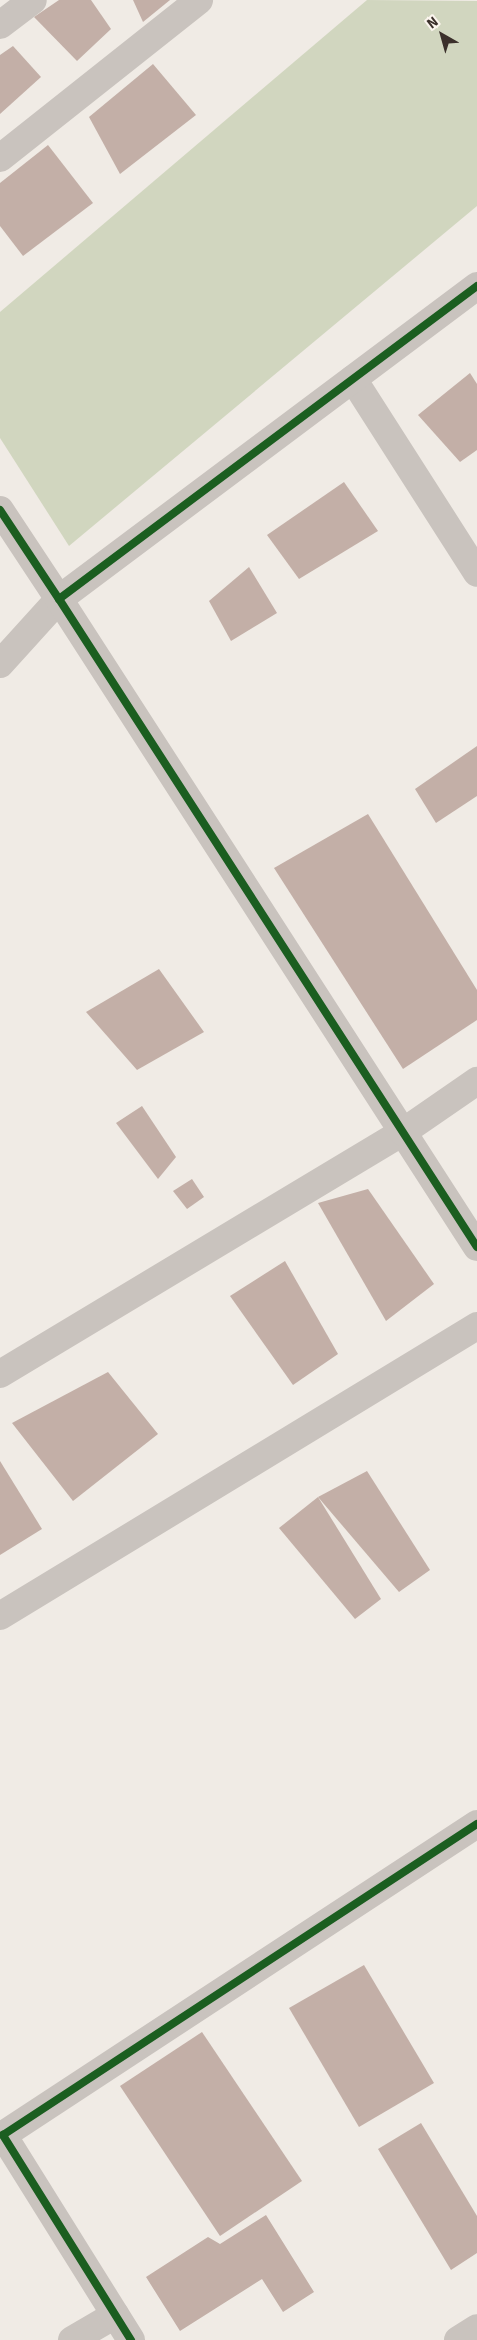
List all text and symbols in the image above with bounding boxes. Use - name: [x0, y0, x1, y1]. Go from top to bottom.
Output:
- north arrow: [417, 10, 467, 60]
- text: N: [423, 13, 442, 32]

